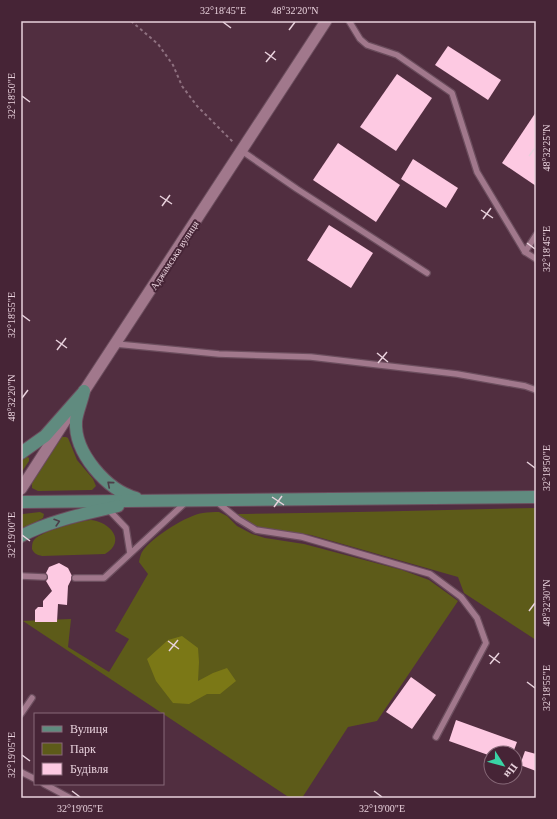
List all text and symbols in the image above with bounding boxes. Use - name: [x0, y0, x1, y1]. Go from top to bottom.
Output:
- text: 32°18'45"E: [200, 5, 246, 16]
- text: 48°32'20"N: [271, 5, 319, 16]
- text: 32°18'50"E: [6, 73, 17, 119]
- text: 48°32'25"N: [541, 124, 552, 172]
- street label: Аджамська вулиця: [148, 218, 201, 292]
- text: 32°18'45"E: [541, 226, 552, 272]
- text: 32°18'55"E: [6, 292, 17, 338]
- text: 48°32'20"N: [6, 374, 17, 422]
- text: 32°18'50"E: [541, 445, 552, 491]
- one-way arrow: [107, 481, 114, 488]
- text: 32°19'00"E: [6, 512, 17, 558]
- one-way arrow: [53, 518, 60, 526]
- text: 48°32'30"N: [541, 579, 552, 627]
- text: 32°18'55"E: [541, 665, 552, 711]
- legend: [34, 713, 164, 785]
- text: Вулиця: [70, 722, 108, 736]
- text: 32°19'05"E: [6, 732, 17, 778]
- text: Парк: [70, 742, 96, 756]
- north arrow: [483, 745, 523, 785]
- text: Пн: [501, 761, 520, 781]
- text: Будівля: [70, 762, 109, 776]
- text: 32°19'05"E: [57, 803, 103, 814]
- text: 32°19'00"E: [359, 803, 405, 814]

